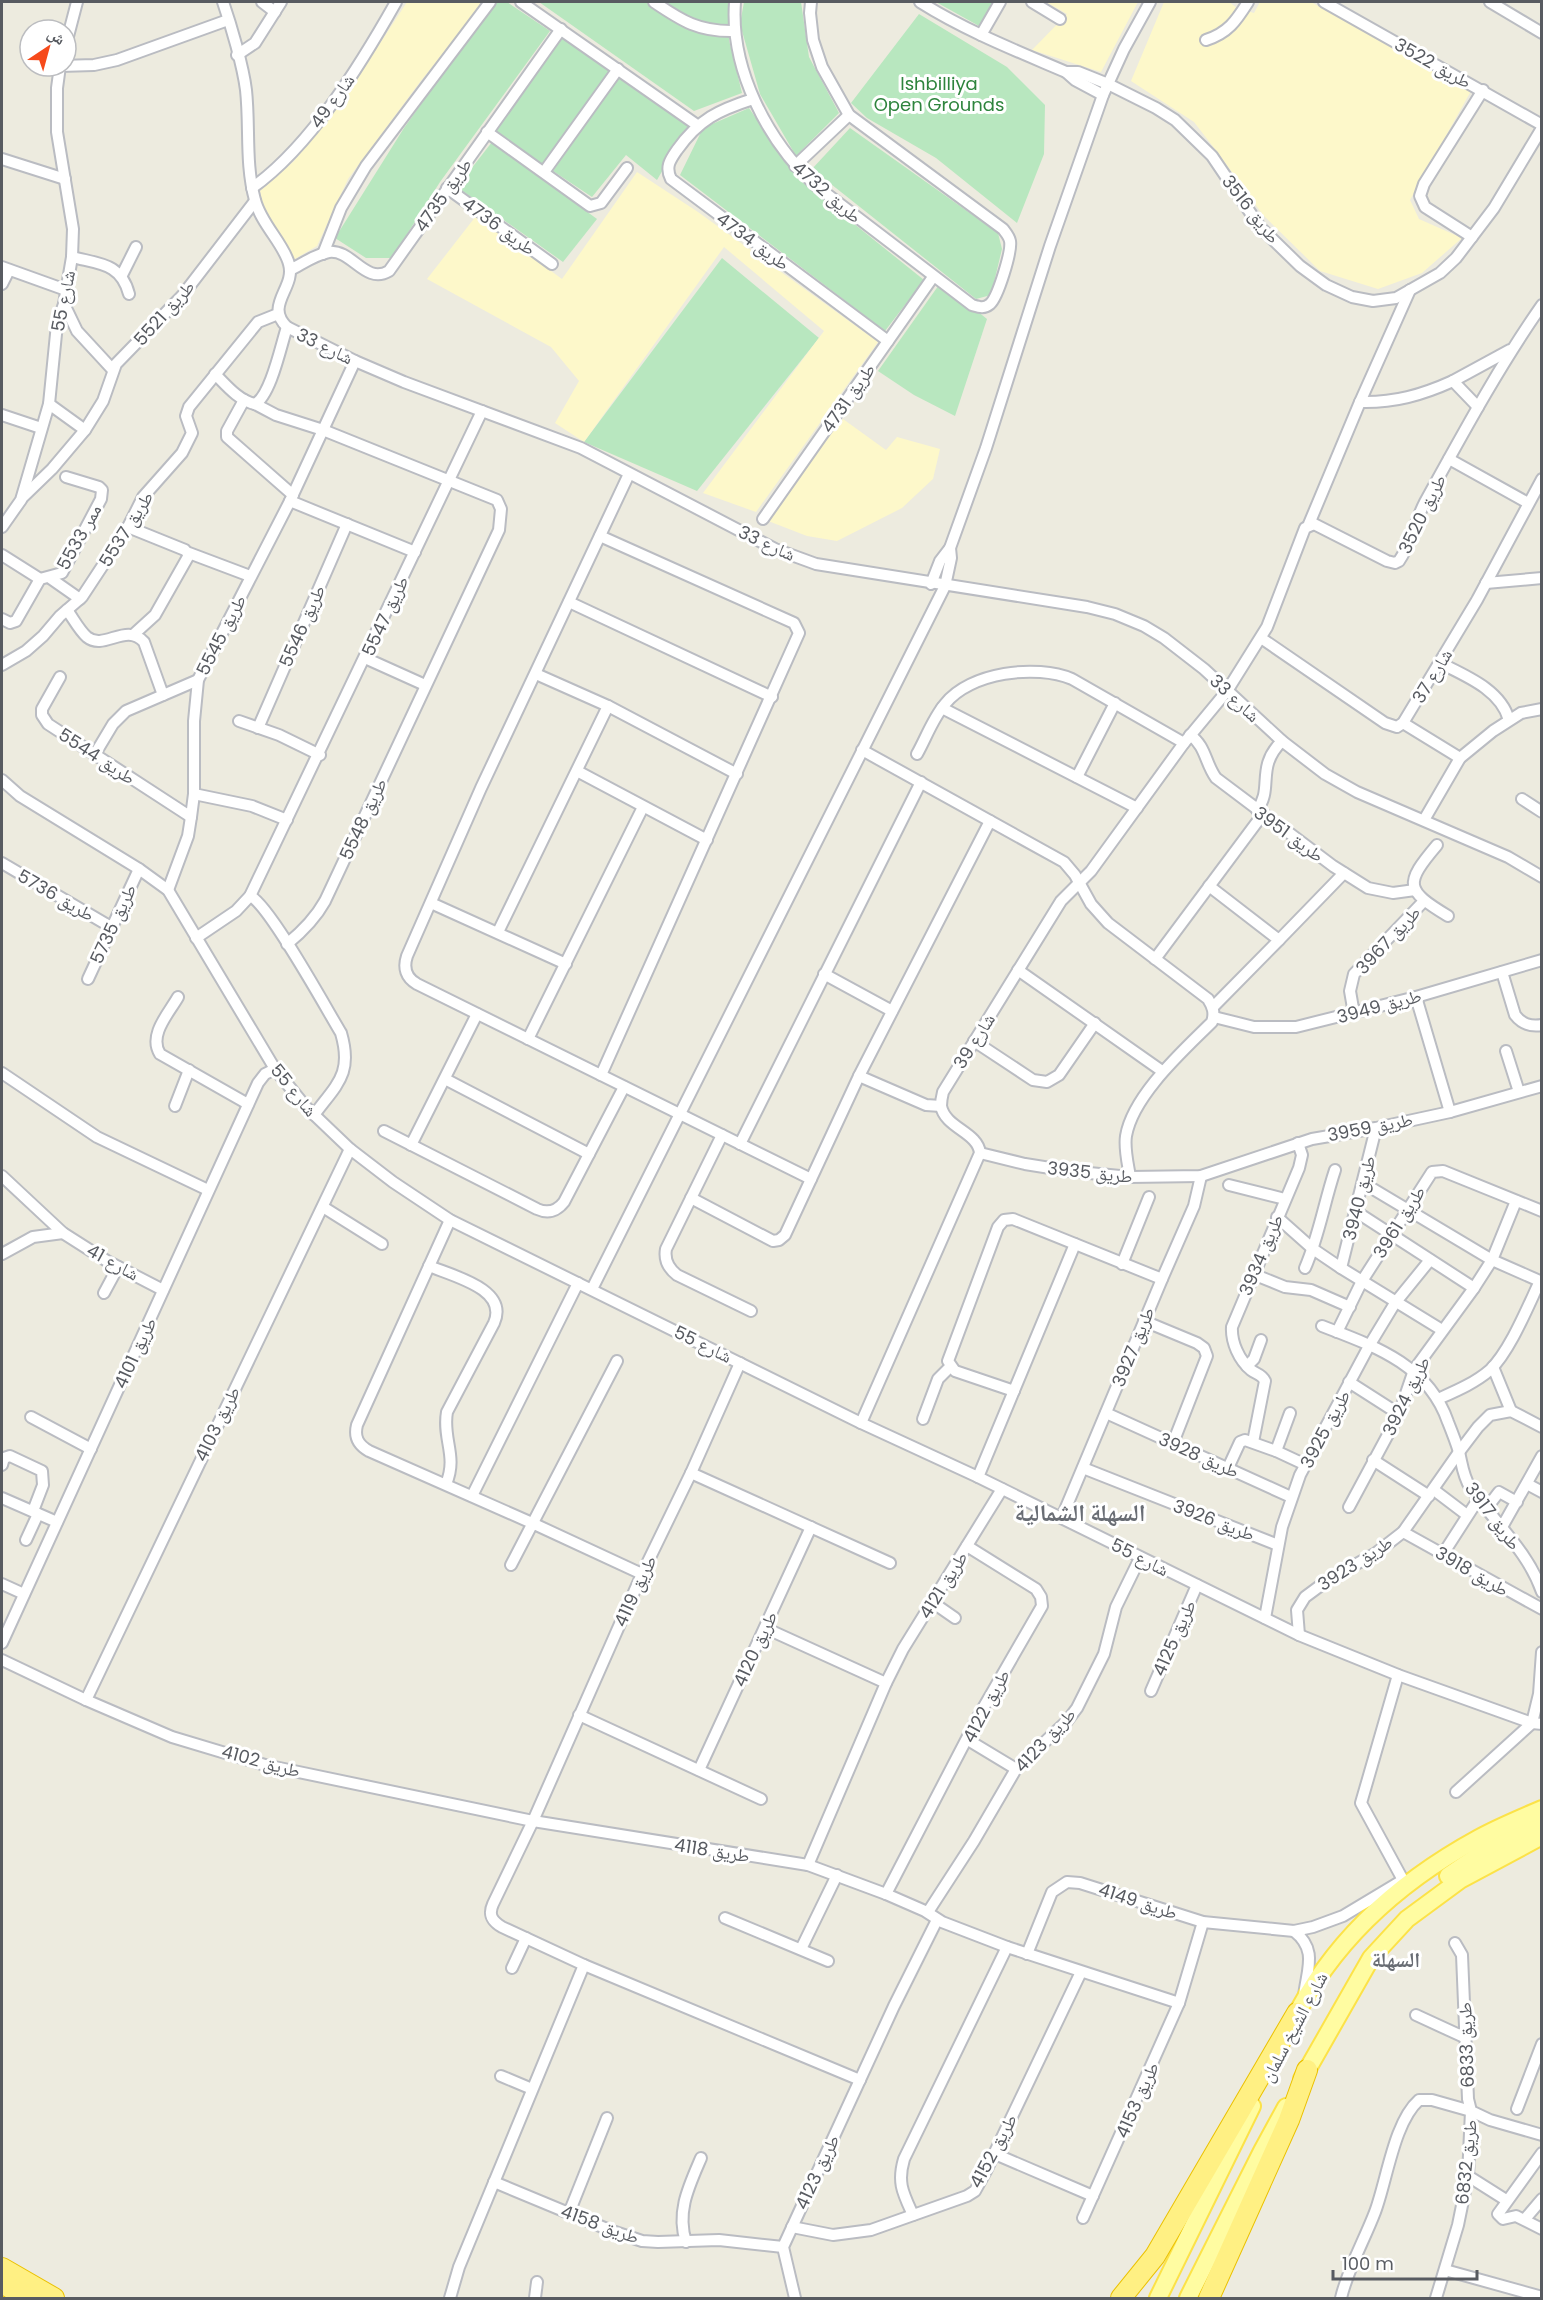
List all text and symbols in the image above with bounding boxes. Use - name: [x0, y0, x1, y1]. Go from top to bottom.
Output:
- north arrow: [18, 18, 78, 78]
- text: ش: [43, 22, 70, 51]
- street label: طريق 3522: [1390, 32, 1476, 94]
- street label: شارع 49: [304, 69, 360, 133]
- park label: Ishbilliya Open Grounds: [874, 71, 1004, 117]
- street label: طريق 4735: [408, 153, 478, 237]
- street label: طريق 4732: [787, 155, 867, 229]
- street label: طريق 3516: [1216, 169, 1286, 249]
- street label: طريق 4736: [457, 191, 541, 261]
- street label: طريق 4734: [711, 206, 795, 276]
- street label: شارع 55: [45, 268, 81, 334]
- street label: طريق 5521: [128, 275, 200, 351]
- street label: شارع 33: [292, 322, 358, 370]
- street label: طريق 4731: [815, 358, 881, 438]
- street label: طريق 3520: [1392, 470, 1452, 558]
- street label: طريق 5537: [93, 486, 159, 572]
- street label: ممر 5533: [51, 500, 107, 574]
- street label: شارع 33: [734, 519, 800, 567]
- street label: طريق 5547: [356, 572, 414, 660]
- street label: طريق 5546: [273, 581, 331, 671]
- street label: طريق 5545: [190, 591, 252, 679]
- street label: شارع 37: [1406, 644, 1458, 708]
- street label: شارع 33: [1204, 668, 1266, 728]
- street label: طريق 5544: [54, 722, 140, 790]
- street label: طريق 5548: [333, 774, 393, 864]
- street label: طريق 3951: [1249, 800, 1329, 868]
- street label: طريق 5736: [13, 863, 99, 927]
- street label: طريق 5735: [84, 880, 142, 968]
- street label: طريق 3967: [1350, 900, 1426, 980]
- street label: طريق 3949: [1334, 983, 1424, 1029]
- street label: شارع 39: [947, 1009, 1001, 1073]
- street label: شارع 55: [265, 1058, 323, 1122]
- street label: طريق 3959: [1325, 1106, 1415, 1148]
- street label: طريق 3940: [1336, 1153, 1382, 1243]
- street label: طريق 3935: [1046, 1155, 1134, 1189]
- street label: طريق 3961: [1367, 1181, 1431, 1263]
- street label: طريق 3934: [1233, 1211, 1289, 1299]
- street label: شارع 41: [82, 1237, 144, 1287]
- street label: طريق 3927: [1106, 1303, 1160, 1391]
- street label: طريق 4101: [108, 1313, 162, 1393]
- street label: شارع 55: [670, 1319, 736, 1369]
- street label: طريق 3924: [1376, 1352, 1436, 1440]
- street label: طريق 4103: [188, 1382, 246, 1466]
- street label: طريق 3925: [1294, 1385, 1356, 1473]
- street label: طريق 3928: [1155, 1426, 1243, 1484]
- street label: طريق 3917: [1459, 1477, 1527, 1555]
- street label: طريق 3926: [1170, 1493, 1258, 1547]
- district label: السهلة الشمالية: [1014, 1496, 1146, 1529]
- street label: طريق 3923: [1313, 1529, 1397, 1597]
- street label: شارع 55: [1107, 1532, 1173, 1582]
- street label: طريق 3918: [1431, 1540, 1513, 1602]
- street label: طريق 4121: [913, 1547, 973, 1623]
- street label: طريق 4119: [608, 1551, 662, 1631]
- street label: طريق 4125: [1146, 1596, 1202, 1680]
- street label: طريق 4120: [727, 1607, 783, 1691]
- street label: طريق 4122: [956, 1665, 1016, 1747]
- street label: طريق 4123: [1009, 1702, 1081, 1778]
- street label: طريق 4102: [219, 1739, 303, 1783]
- street label: طريق 4118: [673, 1832, 751, 1868]
- street label: طريق 4149: [1095, 1877, 1181, 1925]
- district label: السهلة: [1372, 1945, 1420, 1974]
- street label: شارع الشيخ سلمان: [1255, 1968, 1333, 2086]
- street label: طريق 6833: [1452, 2002, 1480, 2088]
- street label: طريق 4153: [1109, 2058, 1165, 2142]
- street label: طريق 4152: [963, 2110, 1023, 2192]
- street label: طريق 6832: [1449, 2118, 1483, 2206]
- street label: طريق 4123: [789, 2131, 845, 2213]
- street label: طريق 4158: [557, 2198, 643, 2250]
- scale bar: [1333, 2243, 1477, 2281]
- text: 100 m: [1342, 2251, 1394, 2276]

